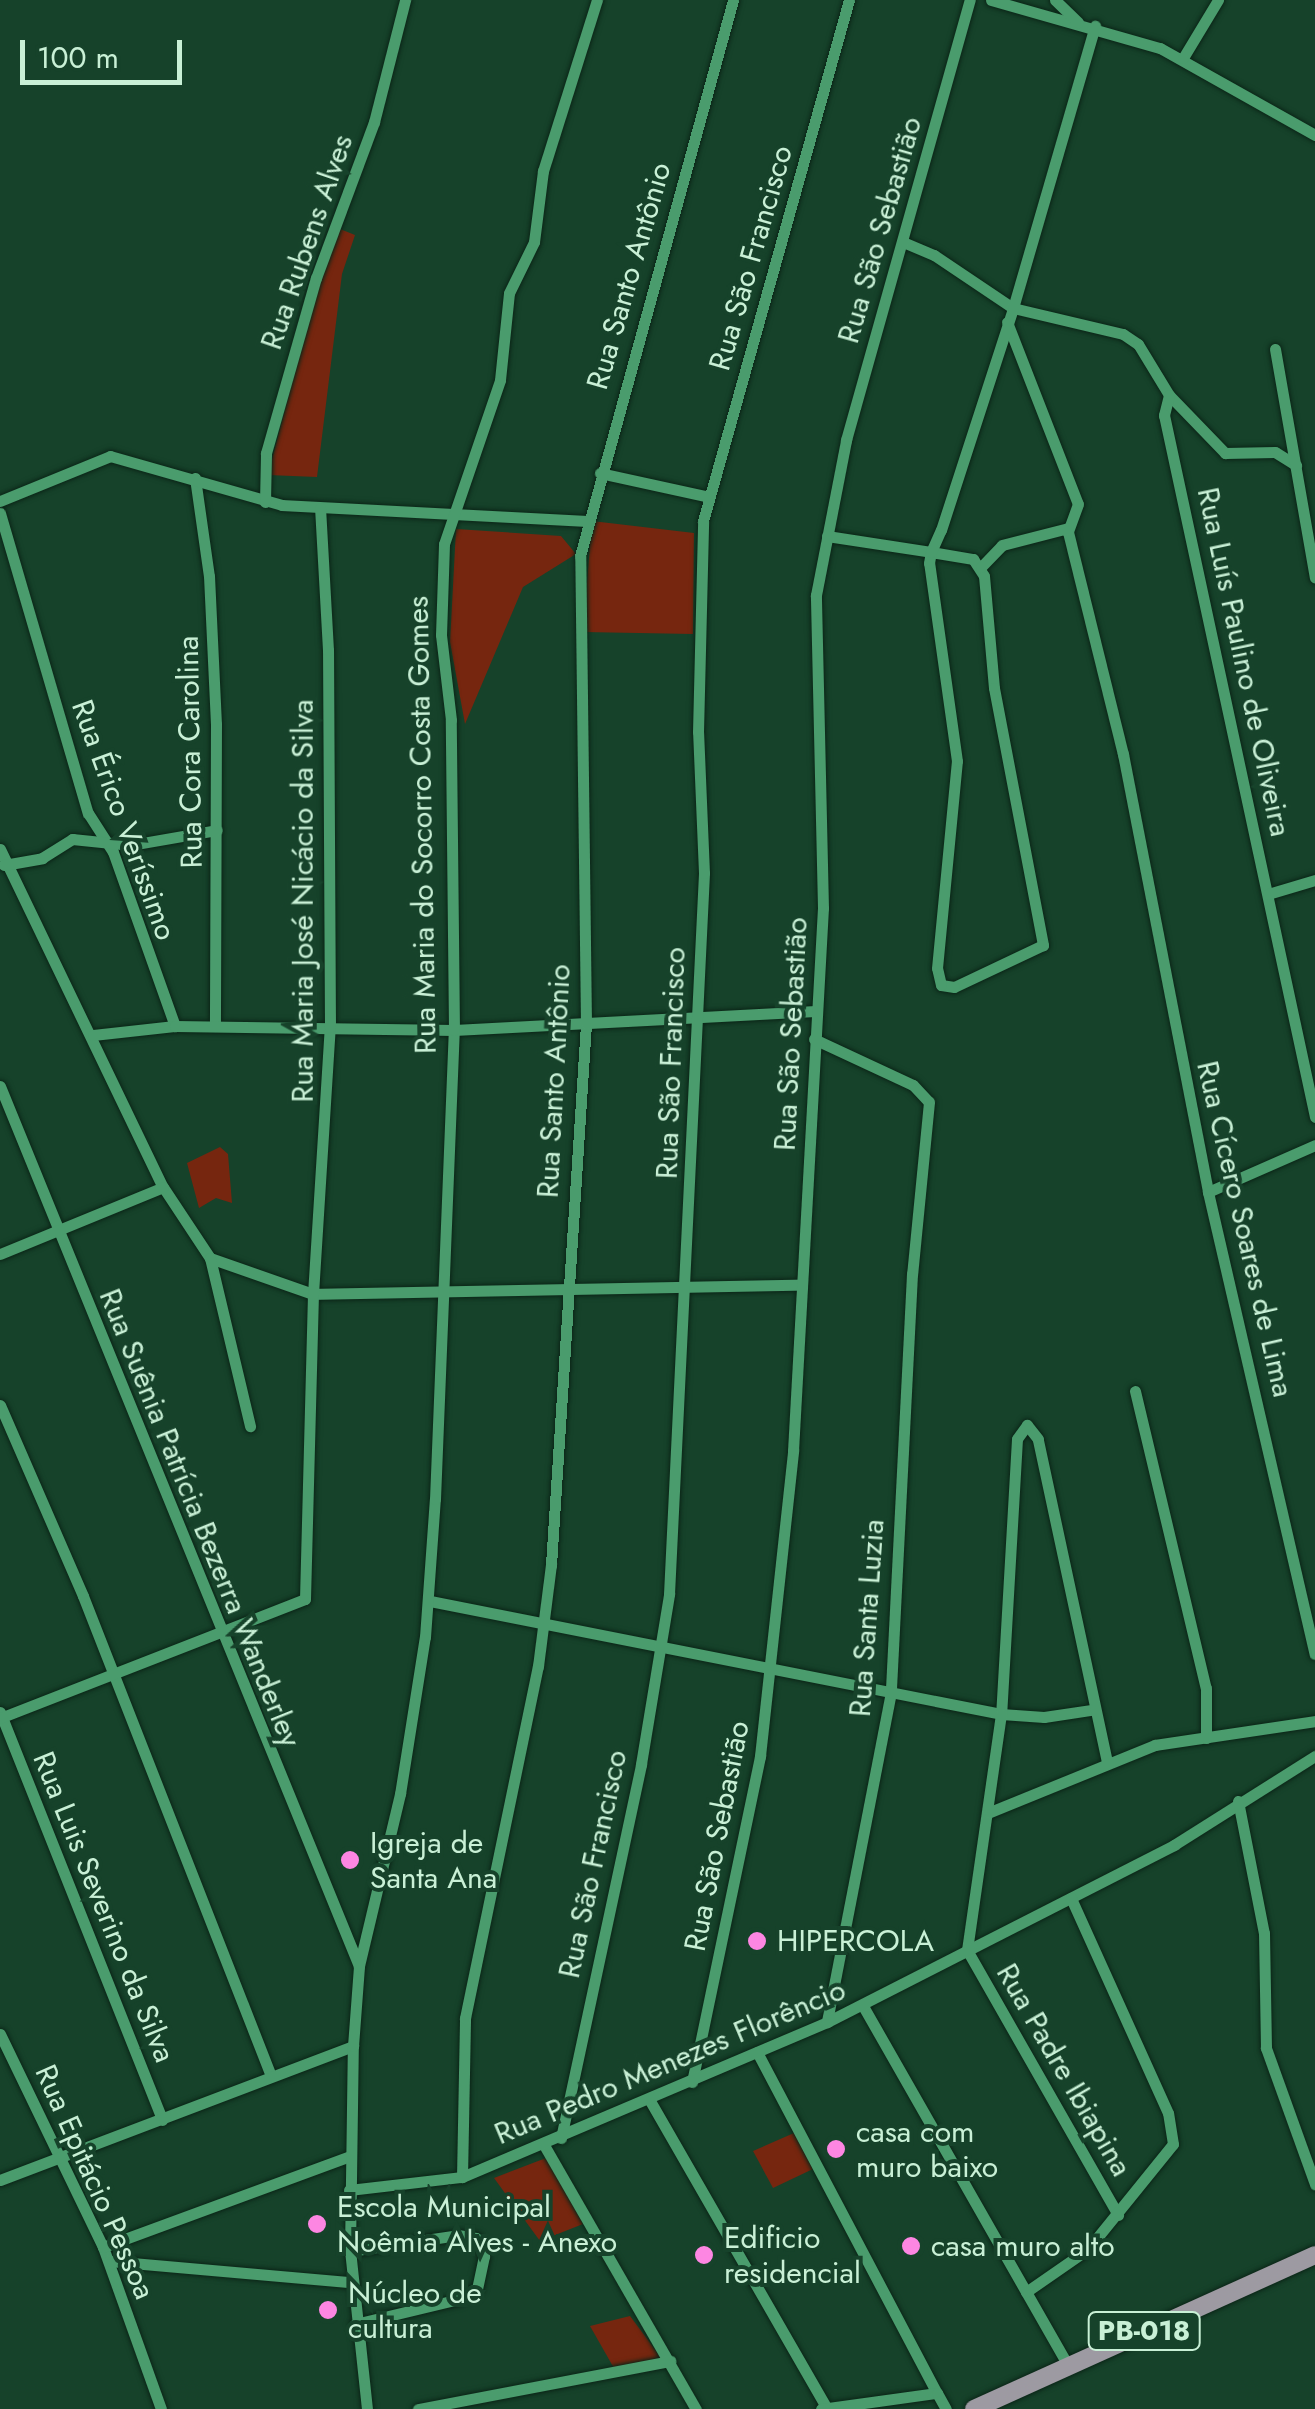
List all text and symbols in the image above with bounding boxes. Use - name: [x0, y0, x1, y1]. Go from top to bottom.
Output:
- scale bar: [25, 20, 188, 82]
- text: 100 m: [37, 36, 119, 79]
- street label: Rua São Sebastião: [830, 113, 930, 347]
- street label: Rua Rubens Alves: [253, 130, 361, 354]
- street label: Rua São Francisco: [702, 141, 800, 375]
- street label: Rua Santo Antônio: [579, 158, 679, 394]
- street label: Rua Luís Paulino de Oliveira: [1189, 484, 1299, 840]
- street label: Rua Maria do Socorro Costa Gomes: [400, 596, 444, 1054]
- street label: Rua Cora Carolina: [170, 635, 210, 869]
- street label: Rua Érico Veríssimo: [64, 695, 184, 945]
- street label: Rua Maria José Nicácio da Silva: [285, 699, 321, 1103]
- street label: Rua São Sebastião: [767, 916, 815, 1152]
- street label: Rua São Francisco: [649, 946, 693, 1180]
- street label: Rua Santo Antônio: [530, 963, 578, 1199]
- street label: Rua Cícero Soares de Lima: [1189, 1058, 1301, 1400]
- street label: Rua Suênia Patrícia Bezerra Wanderley: [91, 1284, 309, 1752]
- street label: Rua Santa Luzia: [842, 1518, 892, 1718]
- street label: Rua São Sebastião: [677, 1718, 757, 1954]
- street label: Rua Luis Severino da Silva: [25, 1746, 183, 2068]
- street label: Rua São Francisco: [551, 1747, 635, 1981]
- place label: Igreja de Santa Ana: [370, 1825, 497, 1896]
- marker: Igreja de Santa Ana: [339, 1849, 361, 1871]
- place label: HIPERCOLA: [777, 1923, 934, 1959]
- marker: HIPERCOLA: [746, 1930, 768, 1952]
- street label: Rua Padre Ibiapina: [989, 1957, 1139, 2183]
- street label: Rua Pedro Menezes Florêncio: [489, 1972, 851, 2152]
- street label: Rua Epitácio Pessoa: [27, 2059, 163, 2305]
- place label: casa com muro baixo: [856, 2114, 998, 2184]
- marker: casa com muro baixo: [825, 2138, 847, 2160]
- place label: Escola Municipal Noêmia Alves - Anexo: [337, 2189, 617, 2260]
- marker: Escola Municipal Noêmia Alves - Anexo: [306, 2213, 328, 2235]
- place label: Edificio residencial: [724, 2220, 861, 2290]
- place label: casa muro alto: [931, 2228, 1115, 2264]
- marker: casa muro alto: [900, 2235, 922, 2257]
- marker: Edificio residencial: [693, 2244, 715, 2266]
- place label: Núcleo de cultura: [348, 2275, 482, 2346]
- marker: Núcleo de cultura: [317, 2299, 339, 2321]
- road number: PB-018: [1086, 2308, 1202, 2354]

